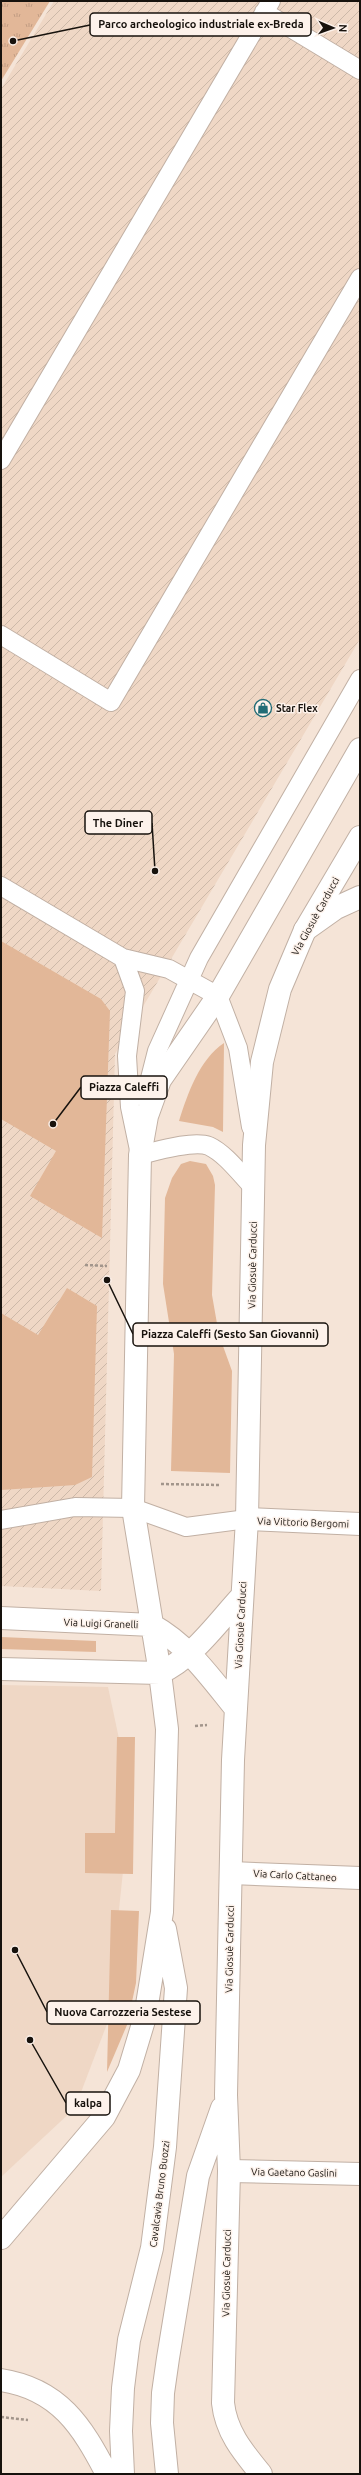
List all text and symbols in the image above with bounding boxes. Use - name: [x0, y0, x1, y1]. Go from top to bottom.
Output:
- north arrow: [313, 8, 353, 48]
- callout: Parco archeologico industriale ex-Breda: [90, 13, 311, 36]
- text: Parco archeologico industriale ex-Breda: [98, 18, 304, 30]
- text: N: [337, 24, 349, 33]
- shop icon: Star Flex: [253, 698, 273, 718]
- place label: Star Flex: [276, 703, 318, 714]
- callout: The Diner: [85, 811, 152, 834]
- text: The Diner: [93, 817, 144, 829]
- street label: Via Giosuè Carducci: [289, 875, 341, 957]
- callout: Piazza Caleffi: [81, 1076, 167, 1099]
- text: Piazza Caleffi: [89, 1081, 159, 1093]
- street label: Via Giosuè Carducci: [246, 1221, 259, 1309]
- callout: Piazza Caleffi (Sesto San Giovanni): [133, 1323, 328, 1346]
- text: Piazza Caleffi (Sesto San Giovanni): [141, 1328, 319, 1341]
- street label: Via Vittorio Bergomi: [257, 1515, 349, 1530]
- street label: Via Giosuè Carducci: [233, 1581, 248, 1669]
- street label: Via Luigi Granelli: [63, 1617, 138, 1630]
- street label: Via Carlo Cattaneo: [253, 1868, 337, 1883]
- street label: Via Giosuè Carducci: [223, 1905, 236, 1993]
- callout: Nuova Carrozzeria Sestese: [47, 2001, 200, 2024]
- text: Nuova Carrozzeria Sestese: [54, 2006, 192, 2018]
- callout: kalpa: [66, 2092, 110, 2115]
- text: kalpa: [74, 2097, 102, 2109]
- street label: Cavalcavia Bruno Buozzi: [147, 2140, 172, 2248]
- street label: Via Gaetano Gaslini: [251, 2166, 337, 2179]
- street label: Via Giosuè Carducci: [220, 2229, 233, 2317]

